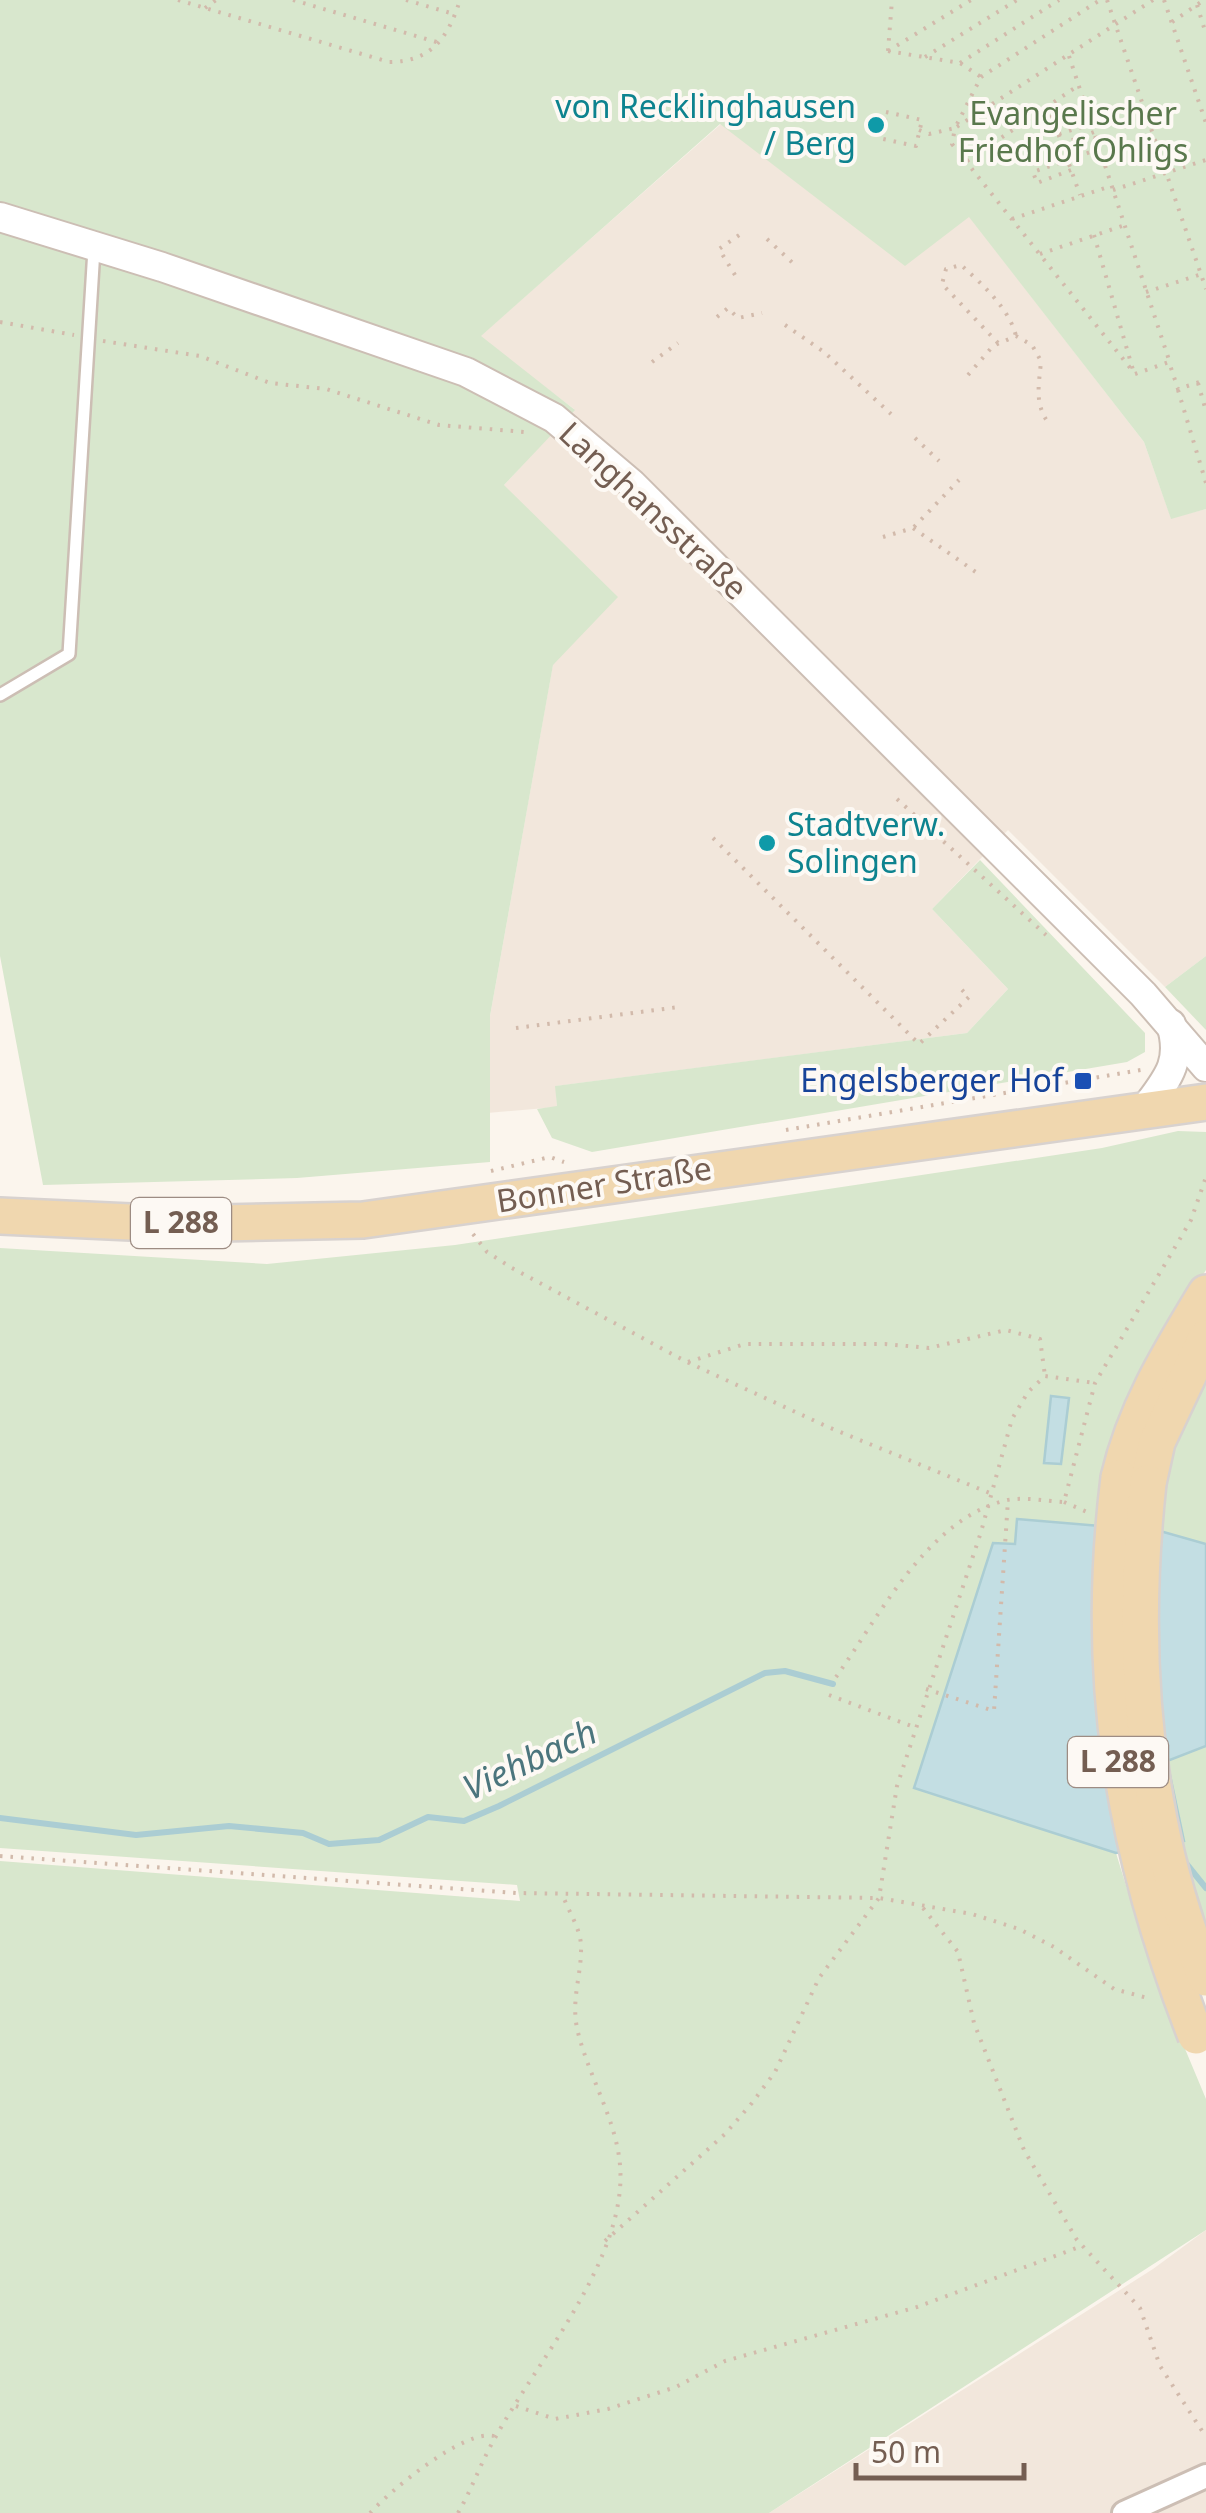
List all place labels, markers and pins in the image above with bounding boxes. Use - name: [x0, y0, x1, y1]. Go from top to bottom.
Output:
- place label: von Recklinghausen / Berg: [555, 84, 856, 164]
- marker: von Recklinghausen / Berg: [865, 114, 887, 136]
- place label: Stadtverw. Solingen: [787, 802, 945, 882]
- marker: Stadtverw. Solingen: [756, 832, 778, 854]
- place label: Engelsberger Hof: [800, 1058, 1065, 1101]
- marker: Engelsberger Hof: [1072, 1070, 1094, 1092]

